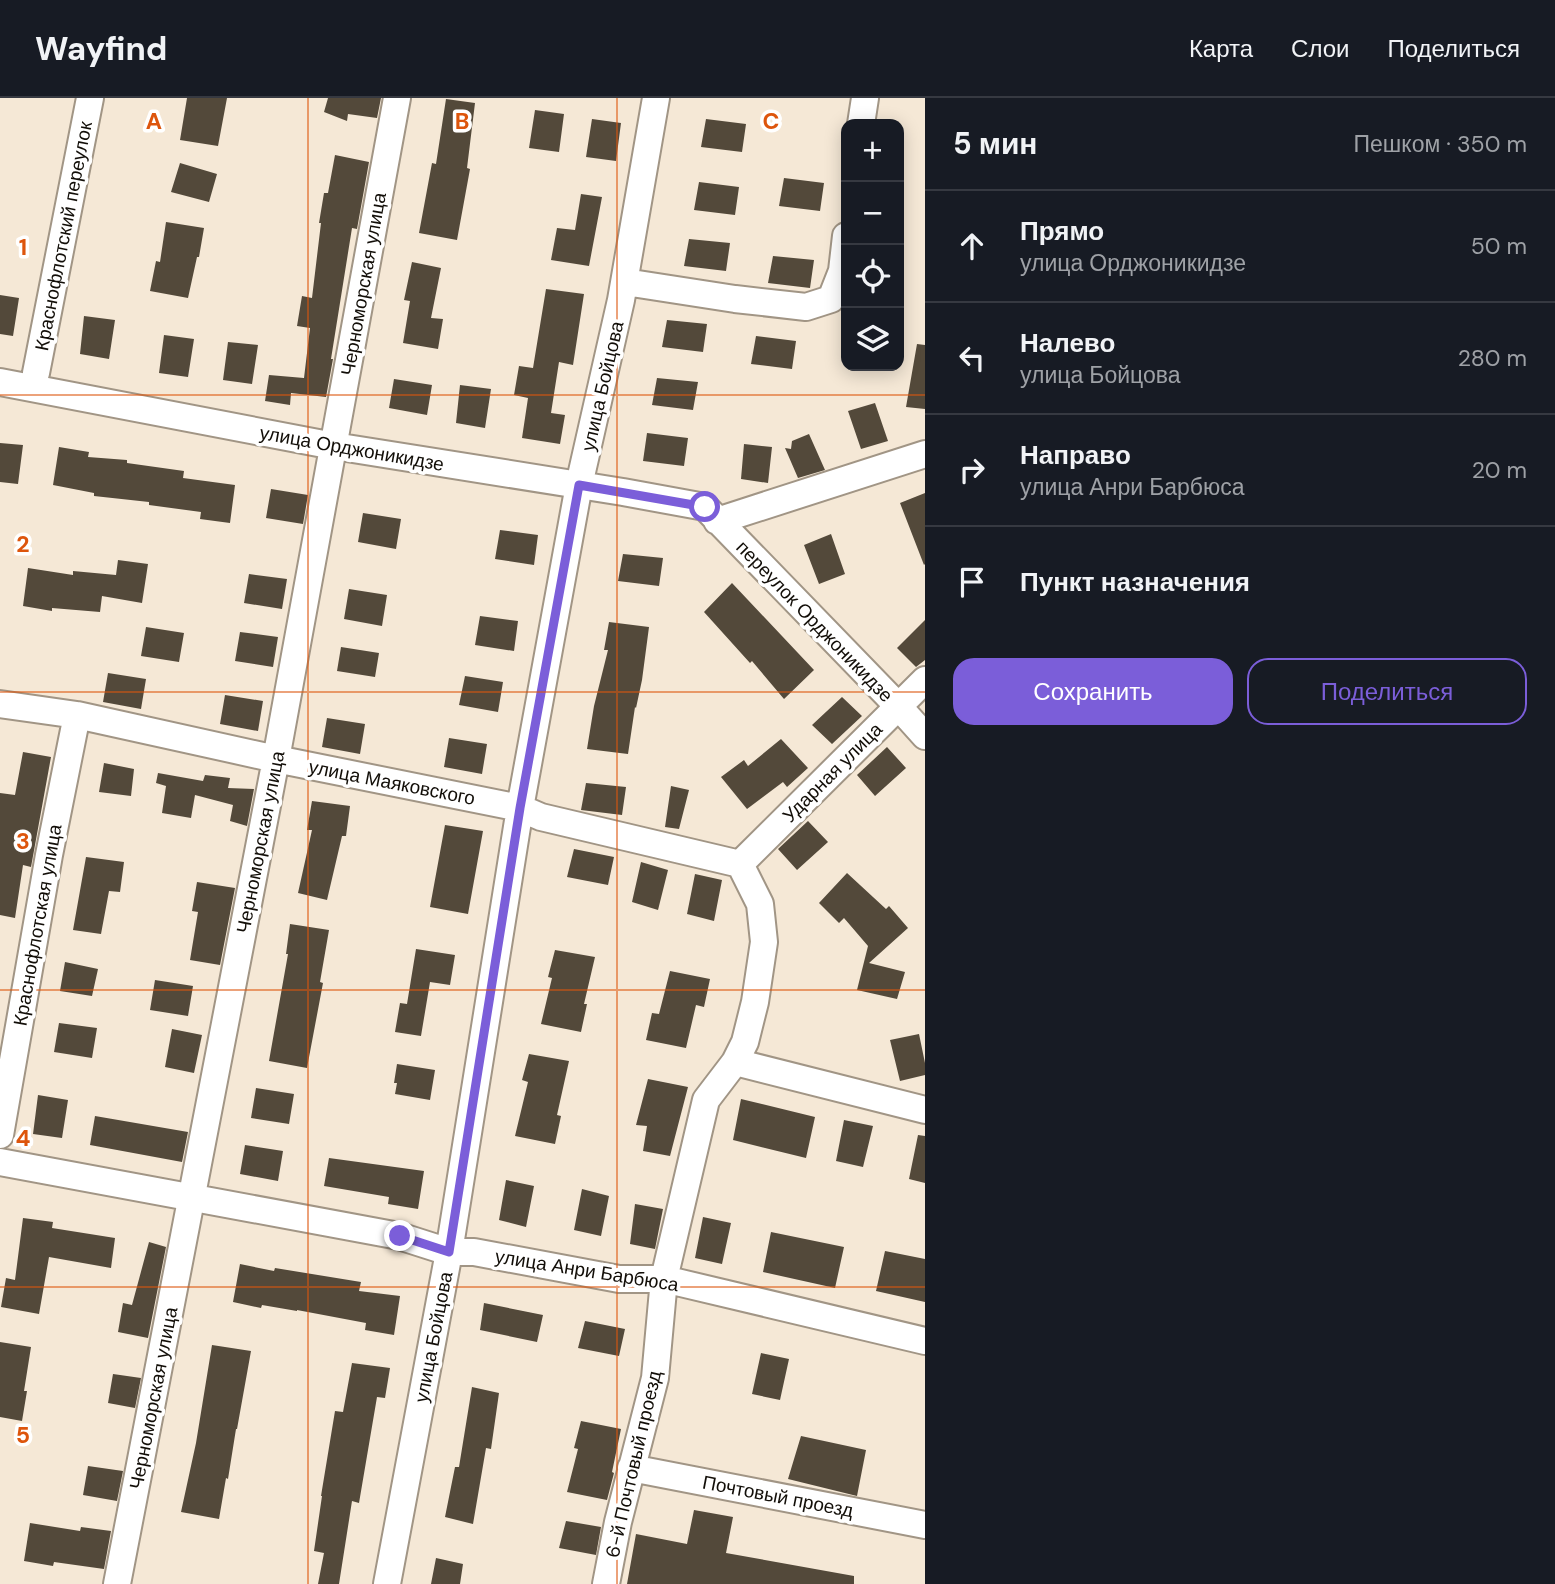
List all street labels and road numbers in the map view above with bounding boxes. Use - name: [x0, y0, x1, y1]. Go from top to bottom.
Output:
- street label: Краснофлотский переулок: [29, 119, 98, 353]
- street label: Черноморская улица: [335, 190, 392, 378]
- street label: улица Бойцова: [575, 318, 630, 454]
- street label: улица Орджоникидзе: [258, 420, 446, 477]
- street label: переулок Орджоникидзе: [731, 535, 899, 708]
- street label: Ударная улица: [777, 717, 888, 828]
- street label: Черноморская улица: [231, 748, 291, 935]
- street label: улица Маяковского: [307, 754, 477, 811]
- street label: Краснофлотская улица: [7, 822, 68, 1028]
- street label: улица Анри Барбюса: [493, 1244, 681, 1297]
- street label: улица Бойцова: [409, 1269, 458, 1405]
- street label: Черноморская улица: [124, 1304, 184, 1491]
- street label: 6-й Почтовый проезд: [600, 1368, 667, 1560]
- street label: Почтовый проезд: [700, 1470, 855, 1523]

